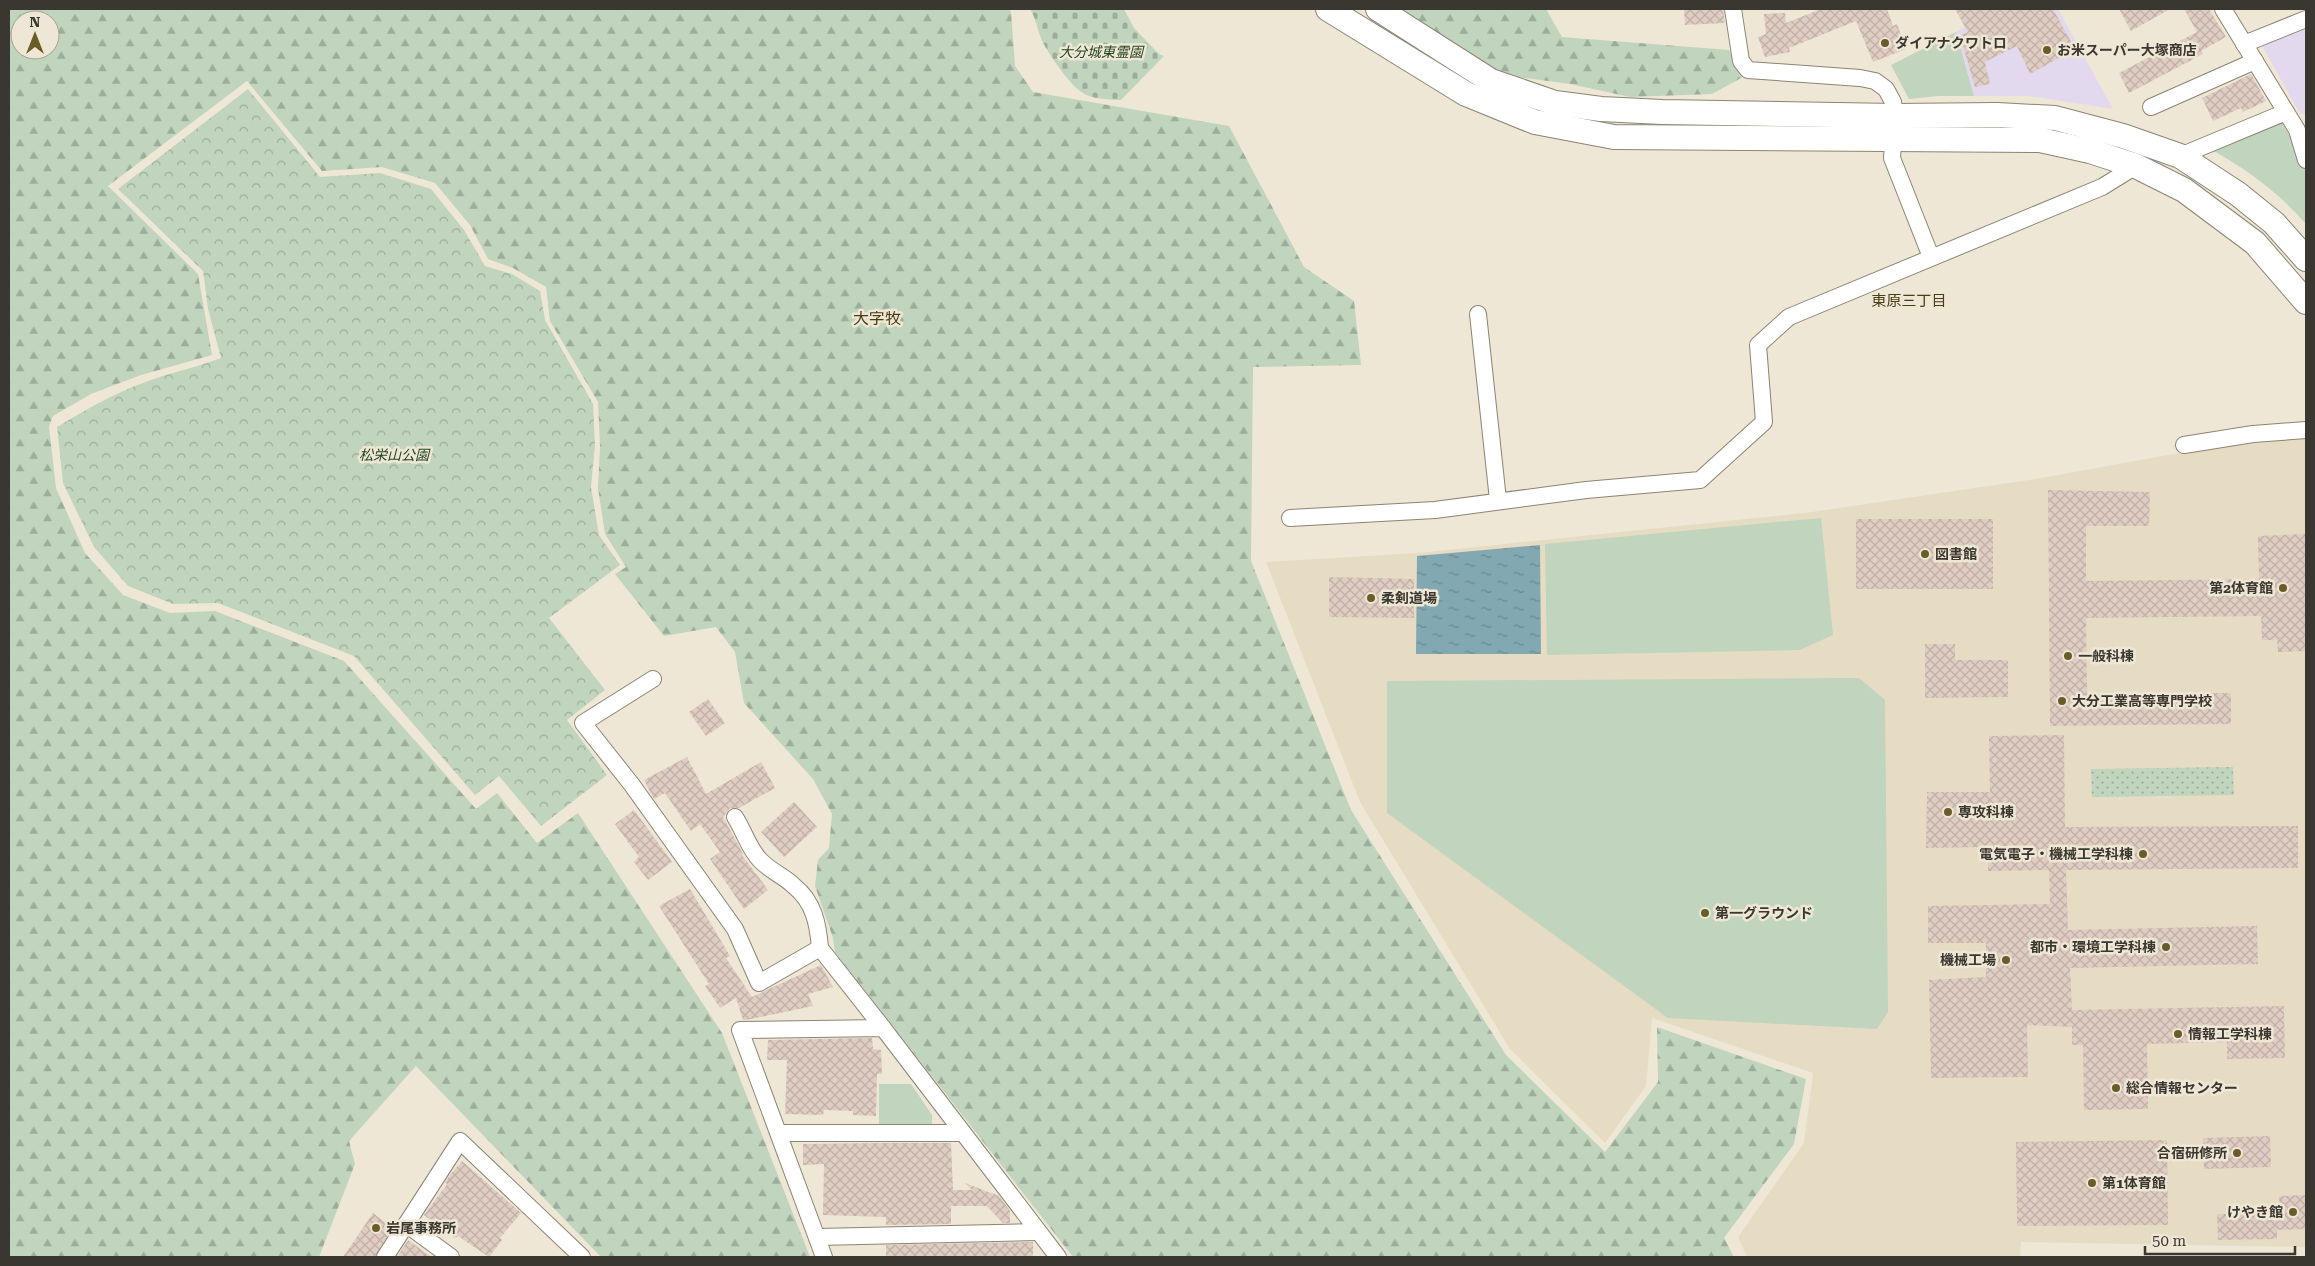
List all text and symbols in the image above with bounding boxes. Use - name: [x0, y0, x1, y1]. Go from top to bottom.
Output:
- north arrow: [10, 10, 60, 60]
- text: N: [30, 14, 41, 30]
- place label: ダイアナクワトロ: [1895, 35, 2007, 51]
- marker: ダイアナクワトロ: [1879, 37, 1891, 49]
- place label: お米スーパー大塚商店: [2057, 42, 2197, 58]
- park label: 大分城東霊園: [1059, 44, 1145, 60]
- marker: お米スーパー大塚商店: [2041, 44, 2053, 56]
- district label: 東原三丁目: [1871, 292, 1947, 310]
- district label: 大字牧: [853, 309, 901, 328]
- park label: 松栄山公園: [359, 447, 431, 463]
- place label: 図書館: [1935, 546, 1977, 562]
- marker: 図書館: [1919, 548, 1931, 560]
- place label: 第2体育館: [2209, 580, 2273, 596]
- marker: 第2体育館: [2277, 582, 2289, 594]
- place label: 柔剣道場: [1381, 590, 1437, 606]
- marker: 柔剣道場: [1365, 592, 1377, 604]
- place label: 一般科棟: [2078, 648, 2134, 664]
- marker: 一般科棟: [2062, 650, 2074, 662]
- place label: 大分工業高等専門学校: [2072, 693, 2212, 709]
- marker: 大分工業高等専門学校: [2056, 695, 2068, 707]
- place label: 専攻科棟: [1958, 804, 2014, 820]
- marker: 専攻科棟: [1942, 806, 1954, 818]
- place label: 電気電子・機械工学科棟: [1979, 846, 2133, 862]
- marker: 電気電子・機械工学科棟: [2137, 848, 2149, 860]
- place label: 第一グラウンド: [1715, 905, 1813, 921]
- marker: 第一グラウンド: [1699, 907, 1711, 919]
- place label: 都市・環境工学科棟: [2030, 939, 2156, 955]
- marker: 都市・環境工学科棟: [2160, 941, 2172, 953]
- place label: 機械工場: [1940, 952, 1996, 968]
- marker: 機械工場: [2000, 954, 2012, 966]
- place label: 情報工学科棟: [2188, 1026, 2272, 1042]
- marker: 情報工学科棟: [2172, 1028, 2184, 1040]
- place label: 総合情報センター: [2126, 1080, 2238, 1096]
- marker: 総合情報センター: [2110, 1082, 2122, 1094]
- place label: 合宿研修所: [2157, 1145, 2227, 1161]
- marker: 合宿研修所: [2231, 1147, 2243, 1159]
- place label: 第1体育館: [2102, 1175, 2166, 1191]
- marker: 第1体育館: [2086, 1177, 2098, 1189]
- place label: けやき館: [2227, 1204, 2283, 1220]
- marker: けやき館: [2287, 1206, 2299, 1218]
- place label: 岩尾事務所: [386, 1220, 456, 1236]
- marker: 岩尾事務所: [370, 1222, 382, 1234]
- scale bar: [2145, 1224, 2295, 1256]
- text: 50 m: [2152, 1232, 2187, 1250]

